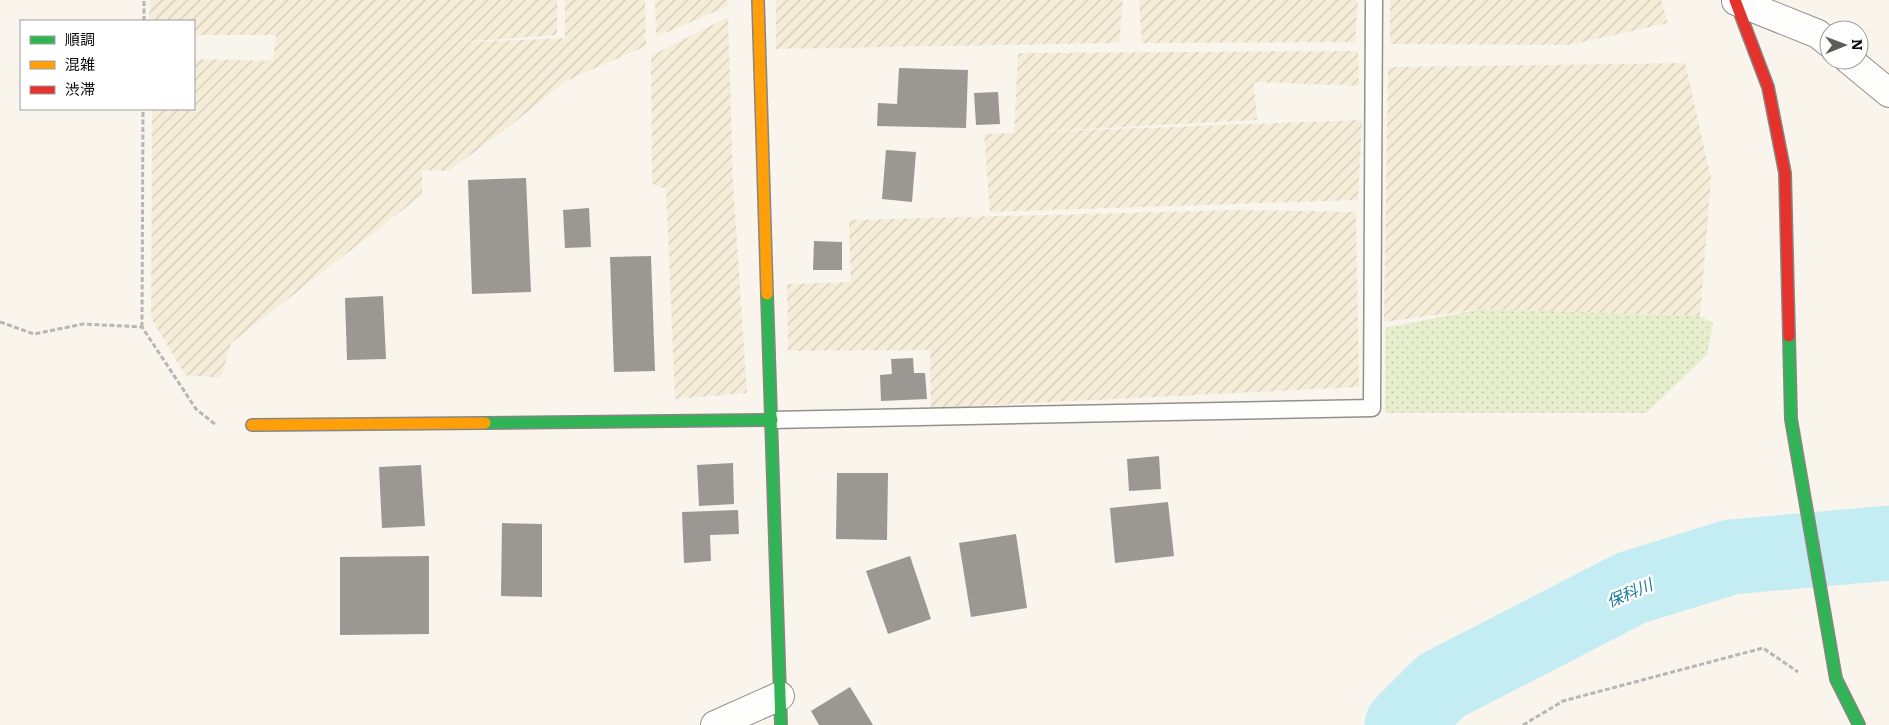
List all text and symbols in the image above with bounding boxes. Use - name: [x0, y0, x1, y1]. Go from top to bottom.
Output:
- legend: [20, 20, 195, 110]
- north arrow: [1819, 20, 1869, 70]
- text: 順調: [65, 27, 95, 50]
- text: N: [1848, 39, 1868, 51]
- text: 混雑: [65, 52, 95, 75]
- text: 渋滞: [65, 77, 95, 100]
- water label: 保科川: [1602, 571, 1658, 612]

